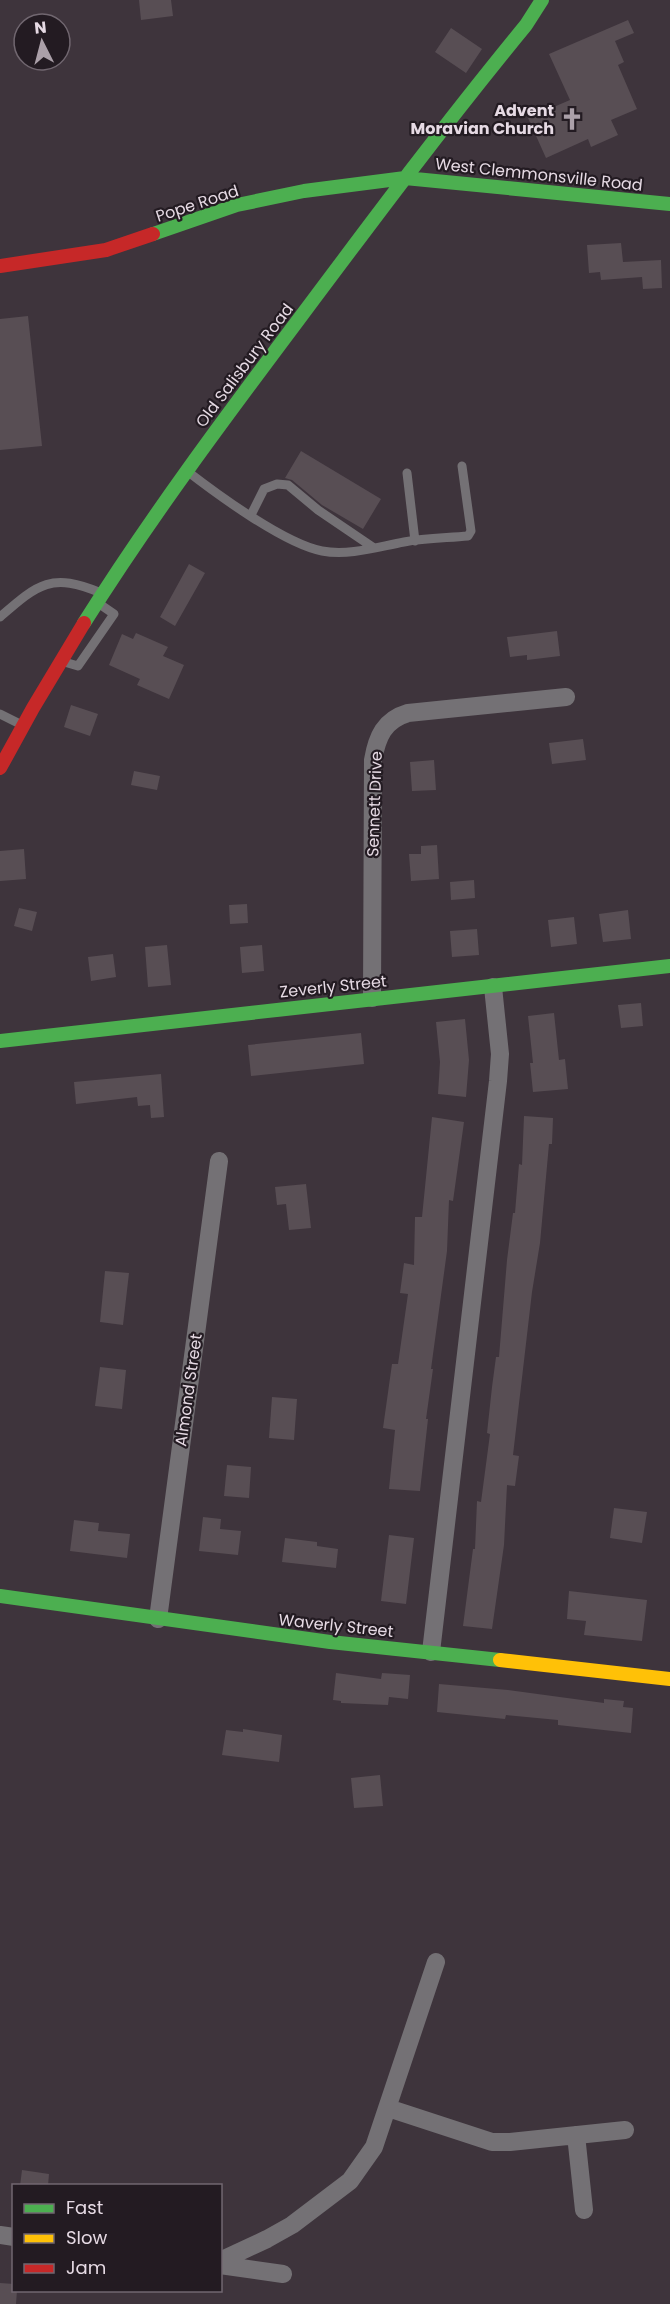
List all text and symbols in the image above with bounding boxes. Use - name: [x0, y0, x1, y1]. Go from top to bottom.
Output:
- north arrow: [12, 12, 72, 72]
- text: N: [33, 16, 48, 40]
- place label: Advent Moravian Church: [411, 99, 554, 140]
- church icon: Advent Moravian Church: [559, 106, 585, 132]
- street label: West Clemmonsville Road: [434, 152, 644, 197]
- street label: Pope Road: [153, 179, 242, 228]
- street label: Old Salisbury Road: [190, 299, 299, 432]
- street label: Sennett Drive: [361, 751, 388, 857]
- street label: Zeverly Street: [278, 969, 388, 1004]
- street label: Almond Street: [169, 1332, 208, 1448]
- street label: Waverly Street: [277, 1608, 395, 1643]
- legend: [12, 2184, 222, 2292]
- text: Fast: [66, 2195, 103, 2220]
- text: Slow: [66, 2225, 108, 2250]
- text: Jam: [66, 2255, 106, 2280]

